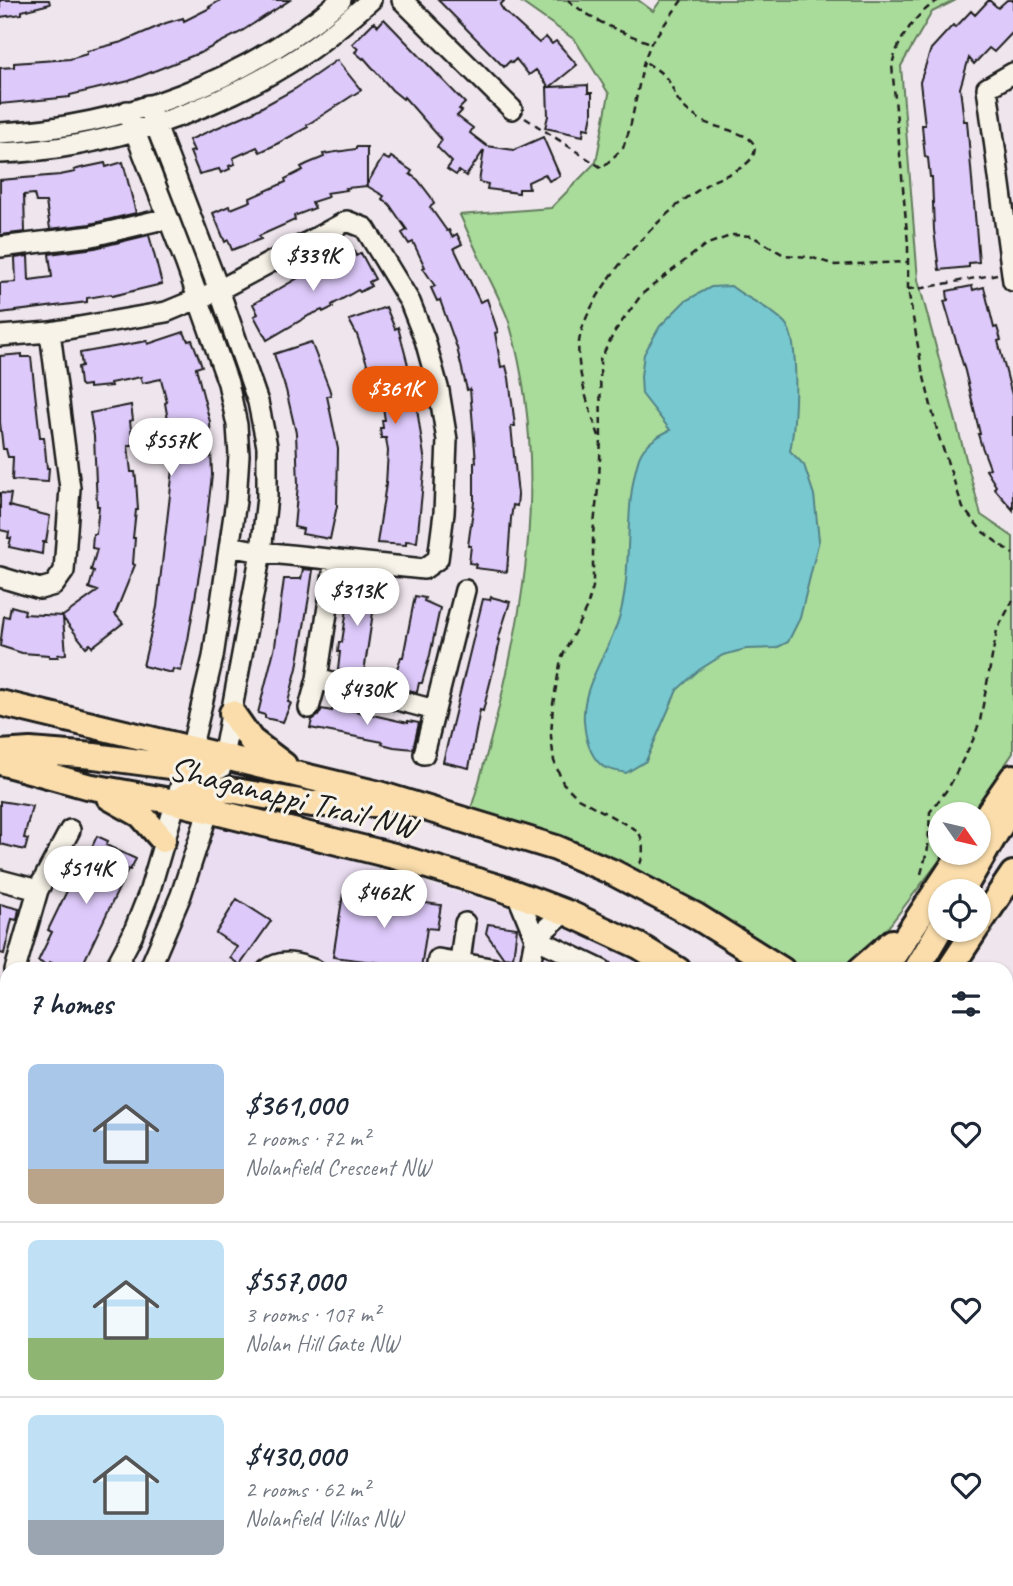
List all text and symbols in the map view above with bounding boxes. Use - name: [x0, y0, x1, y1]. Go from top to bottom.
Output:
- pin: $339K: [264, 233, 362, 293]
- text: $339K: [287, 241, 339, 270]
- pin: $361K: [346, 366, 444, 426]
- text: $361K: [368, 374, 422, 403]
- pin: $557K: [122, 419, 220, 478]
- text: $557K: [145, 426, 197, 455]
- pin: $313K: [308, 568, 406, 628]
- text: $313K: [330, 576, 384, 605]
- pin: $430K: [318, 668, 416, 727]
- text: $430K: [340, 675, 394, 704]
- street label: Shaganappi Trail NW: [164, 745, 425, 851]
- north arrow: [928, 802, 990, 864]
- map controls: [928, 802, 991, 942]
- pin: $514K: [37, 846, 135, 906]
- text: $514K: [60, 854, 112, 883]
- pin: $462K: [335, 870, 433, 930]
- text: $462K: [357, 878, 411, 907]
- button: locate: [928, 879, 991, 942]
- text: 7 homes: [28, 985, 113, 1023]
- icon: filters: [947, 985, 985, 1023]
- text: $361,000: [245, 1086, 346, 1124]
- icon: home: [84, 1092, 168, 1176]
- icon: heart: [947, 1115, 985, 1153]
- text: 2 rooms · 72 m²: [245, 1124, 369, 1153]
- text: Nolanfield Crescent NW: [245, 1153, 431, 1182]
- text: $557,000: [245, 1262, 344, 1300]
- icon: home: [84, 1268, 168, 1352]
- icon: heart: [947, 1291, 985, 1329]
- text: 3 rooms · 107 m²: [245, 1300, 380, 1329]
- text: Nolan Hill Gate NW: [245, 1329, 399, 1358]
- text: $430,000: [245, 1437, 345, 1475]
- icon: home: [84, 1443, 168, 1527]
- icon: heart: [947, 1466, 985, 1504]
- text: 2 rooms · 62 m²: [245, 1475, 369, 1504]
- text: Nolanfield Villas NW: [245, 1504, 403, 1533]

